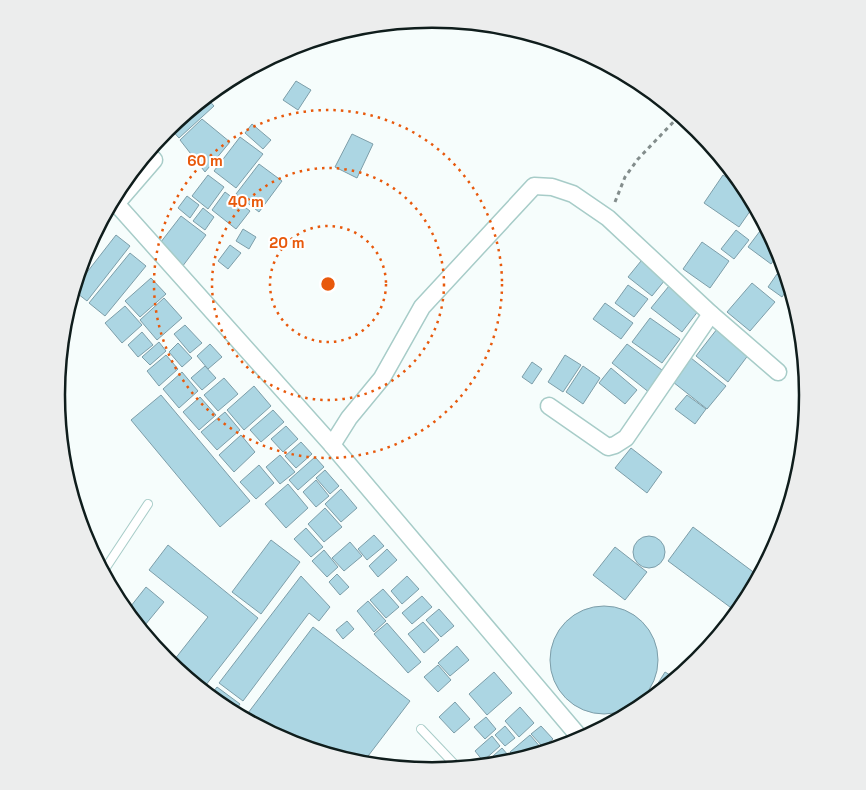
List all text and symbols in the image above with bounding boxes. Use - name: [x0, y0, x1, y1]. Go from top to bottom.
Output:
- text: 60 m: [187, 151, 223, 170]
- text: 40 m: [228, 192, 264, 211]
- text: 20 m: [269, 233, 305, 252]
- centre of rings: [319, 275, 337, 293]

